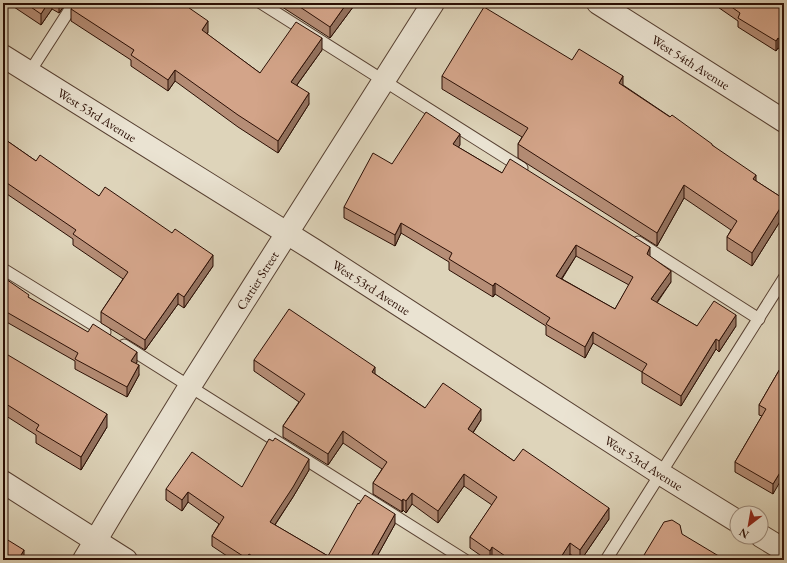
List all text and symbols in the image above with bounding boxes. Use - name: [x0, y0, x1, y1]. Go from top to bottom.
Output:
- street label: West 54th Avenue: [648, 31, 733, 93]
- street label: West 53rd Avenue: [55, 84, 140, 146]
- street label: Cartier Street: [232, 248, 282, 313]
- street label: West 53rd Avenue: [329, 256, 414, 319]
- street label: West 53rd Avenue: [601, 431, 686, 494]
- north arrow: [729, 505, 769, 545]
- text: N: [736, 525, 751, 542]

